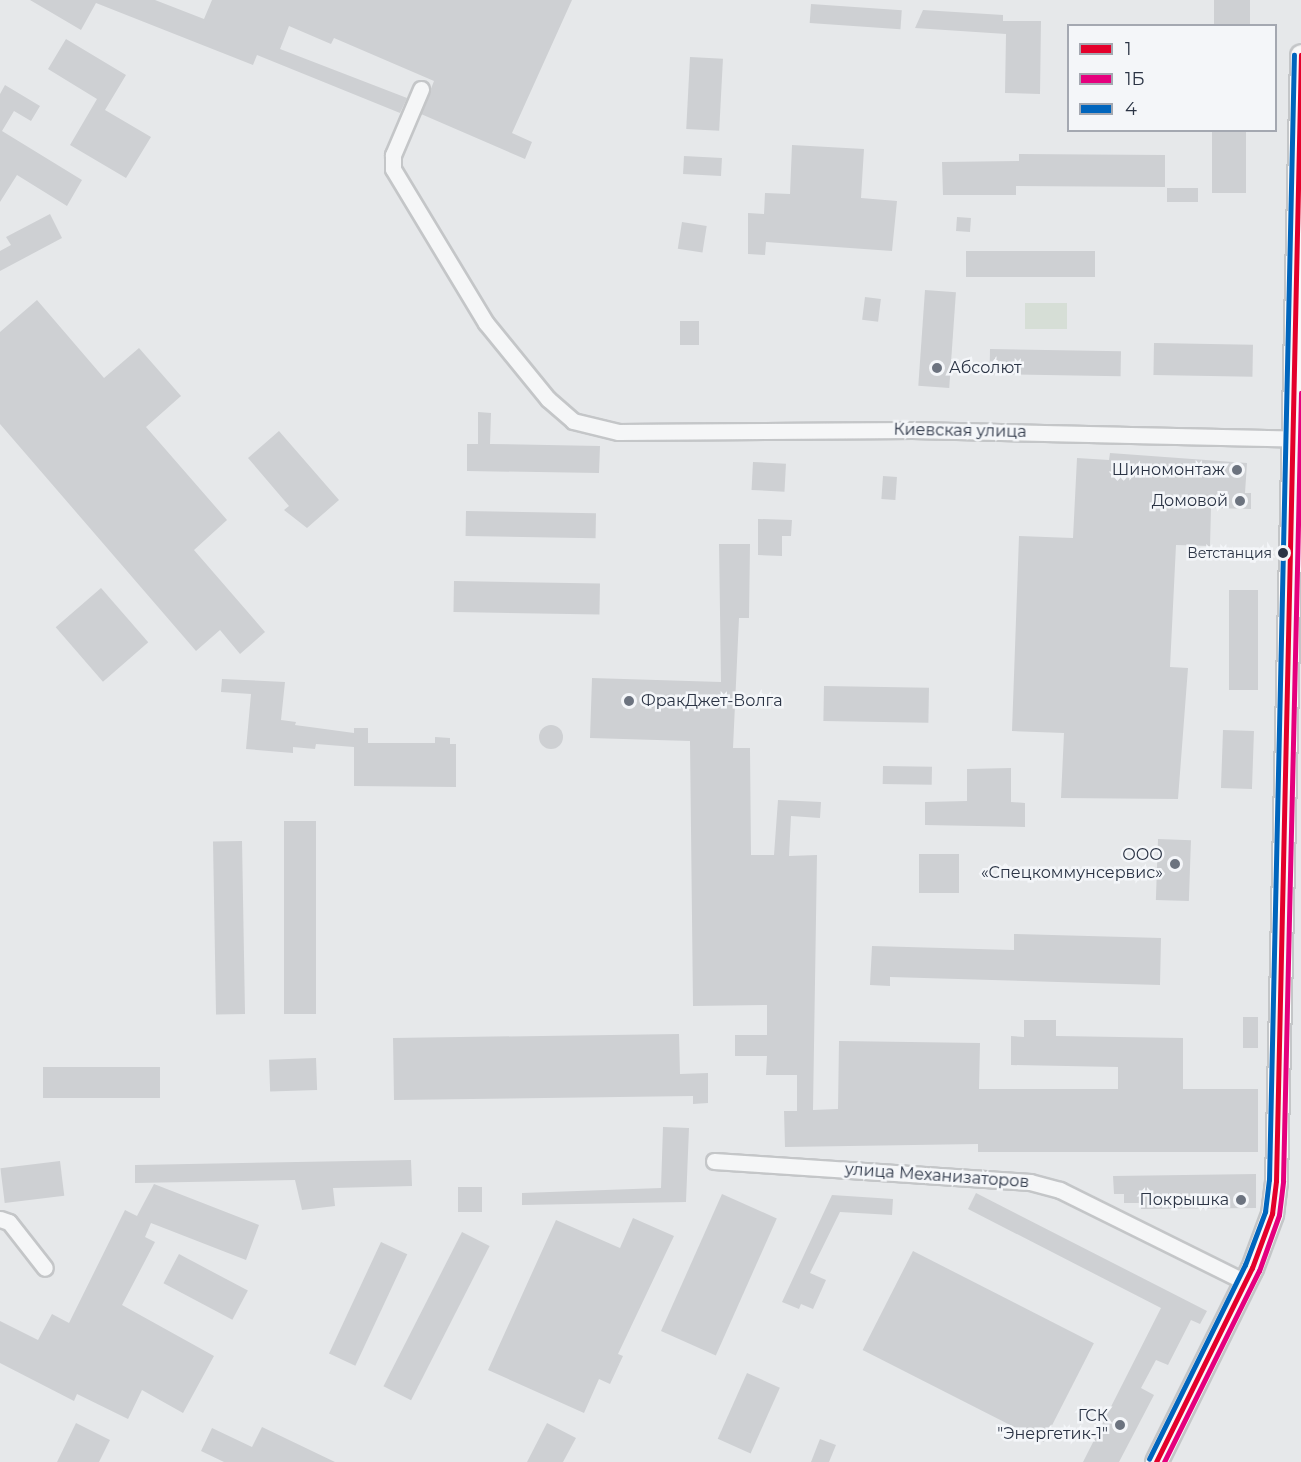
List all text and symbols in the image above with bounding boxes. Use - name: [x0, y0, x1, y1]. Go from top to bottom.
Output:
- legend: [1067, 24, 1277, 132]
- text: 1: [1125, 38, 1132, 60]
- text: 1Б: [1125, 68, 1145, 90]
- text: 4: [1125, 98, 1137, 120]
- place label: Абсолют: [949, 358, 1021, 378]
- marker: Абсолют: [930, 361, 944, 375]
- street label: Киевская улица: [893, 420, 1027, 442]
- place label: Шиномонтаж: [1112, 460, 1225, 480]
- marker: Шиномонтаж: [1230, 463, 1244, 477]
- place label: Домовой: [1152, 491, 1228, 511]
- marker: Домовой: [1233, 494, 1247, 508]
- place label: Ветстанция: [1187, 545, 1272, 561]
- marker: Ветстанция: [1277, 547, 1289, 559]
- place label: ФракДжет-Волга: [641, 691, 782, 711]
- marker: ФракДжет-Волга: [622, 694, 636, 708]
- place label: ООО «Спецкоммунсервис»: [981, 845, 1163, 883]
- marker: ООО «Спецкоммунсервис»: [1168, 857, 1182, 871]
- street label: улица Механизаторов: [844, 1160, 1030, 1192]
- place label: Покрышка: [1139, 1190, 1229, 1210]
- marker: Покрышка: [1234, 1193, 1248, 1207]
- place label: ГСК "Энергетик-1": [997, 1406, 1108, 1444]
- marker: ГСК "Энергетик-1": [1113, 1418, 1127, 1432]

